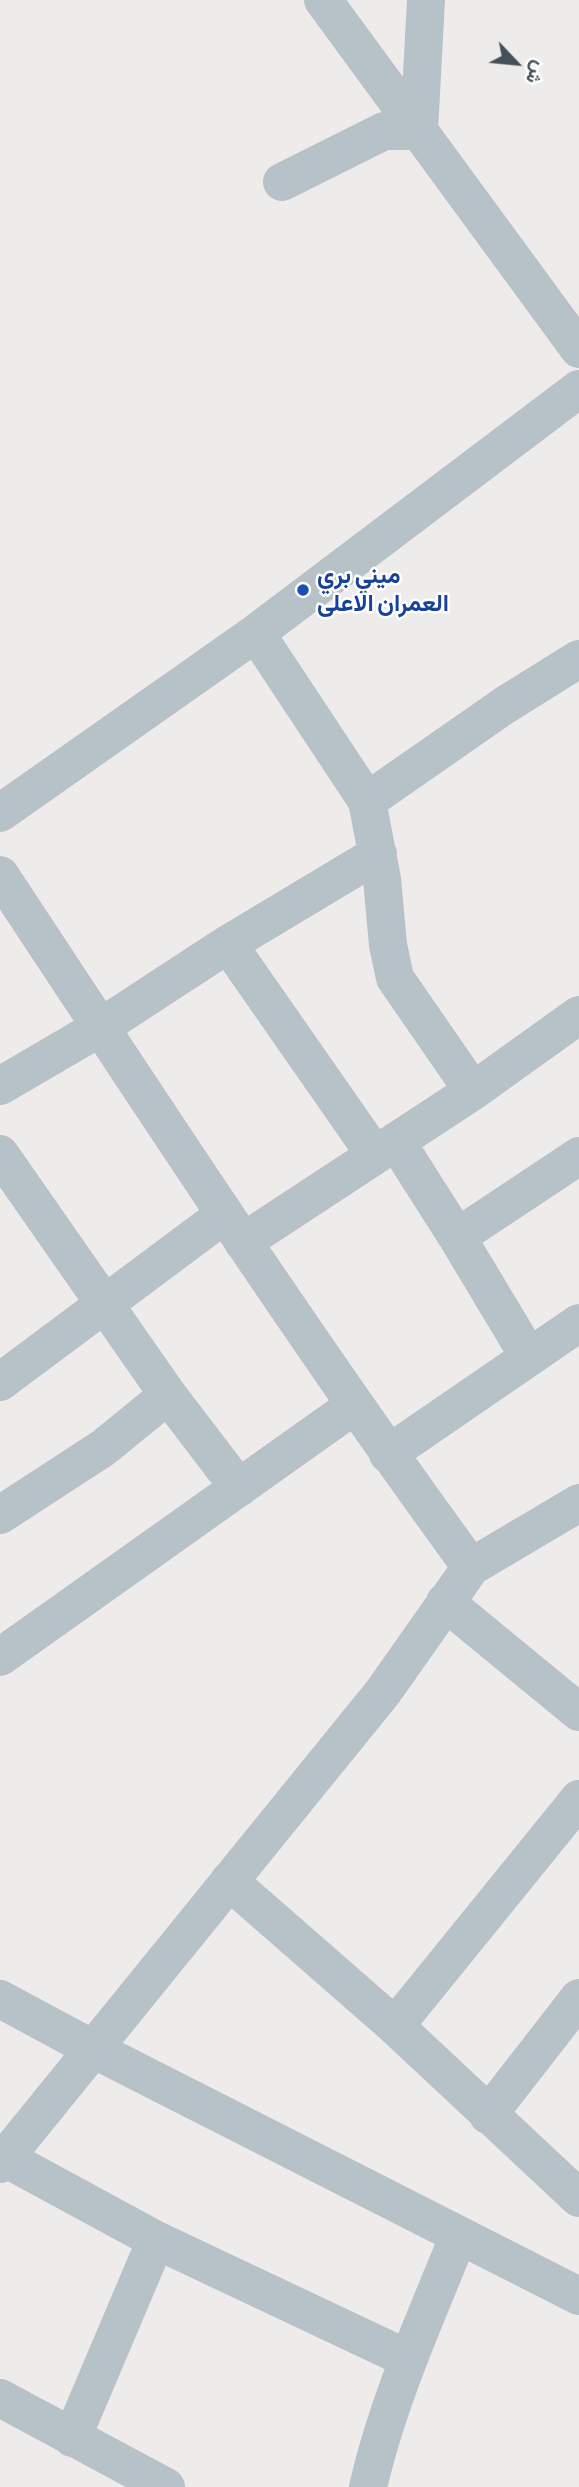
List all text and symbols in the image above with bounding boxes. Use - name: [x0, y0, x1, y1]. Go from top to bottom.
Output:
- north arrow: [481, 28, 551, 98]
- text: ش: [522, 58, 549, 87]
- place label: ميني بري العمران الاعلى: [317, 562, 449, 618]
- marker: ميني بري العمران الاعلى: [295, 582, 311, 598]

